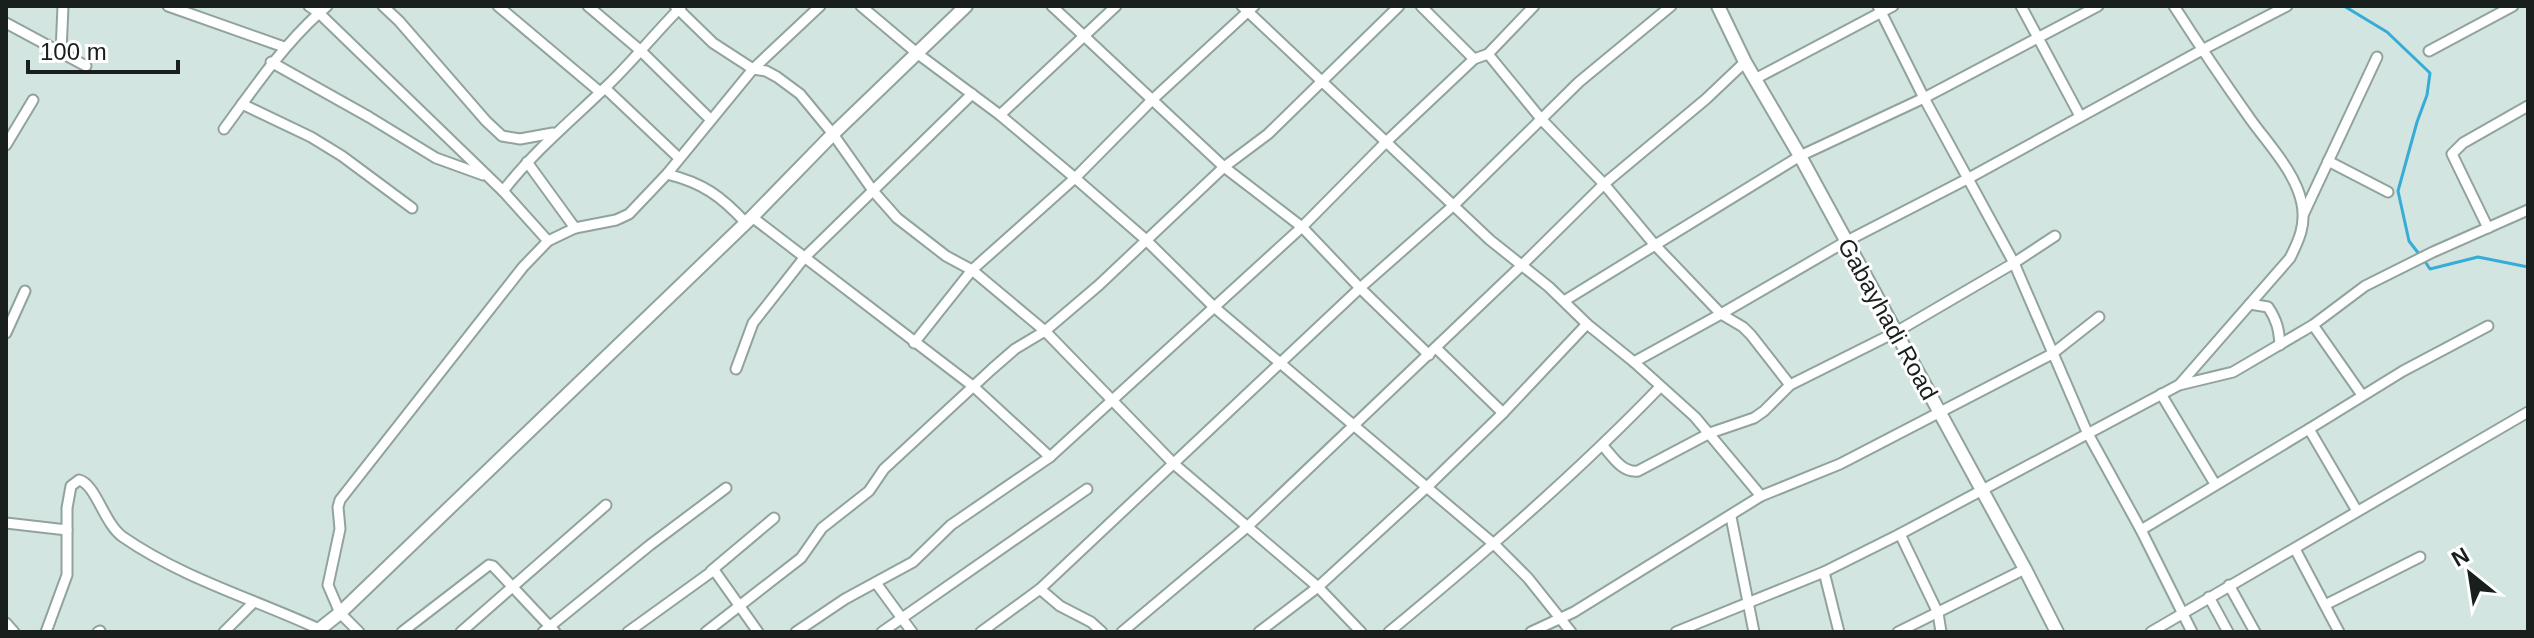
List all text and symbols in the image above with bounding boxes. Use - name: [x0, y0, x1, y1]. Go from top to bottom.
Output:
- scale bar: [28, 24, 178, 74]
- text: 100 m: [40, 38, 107, 65]
- street label: Gabayhadi Road: [1833, 234, 1943, 404]
- north arrow: [2430, 534, 2510, 614]
- text: N: [2447, 542, 2473, 572]

